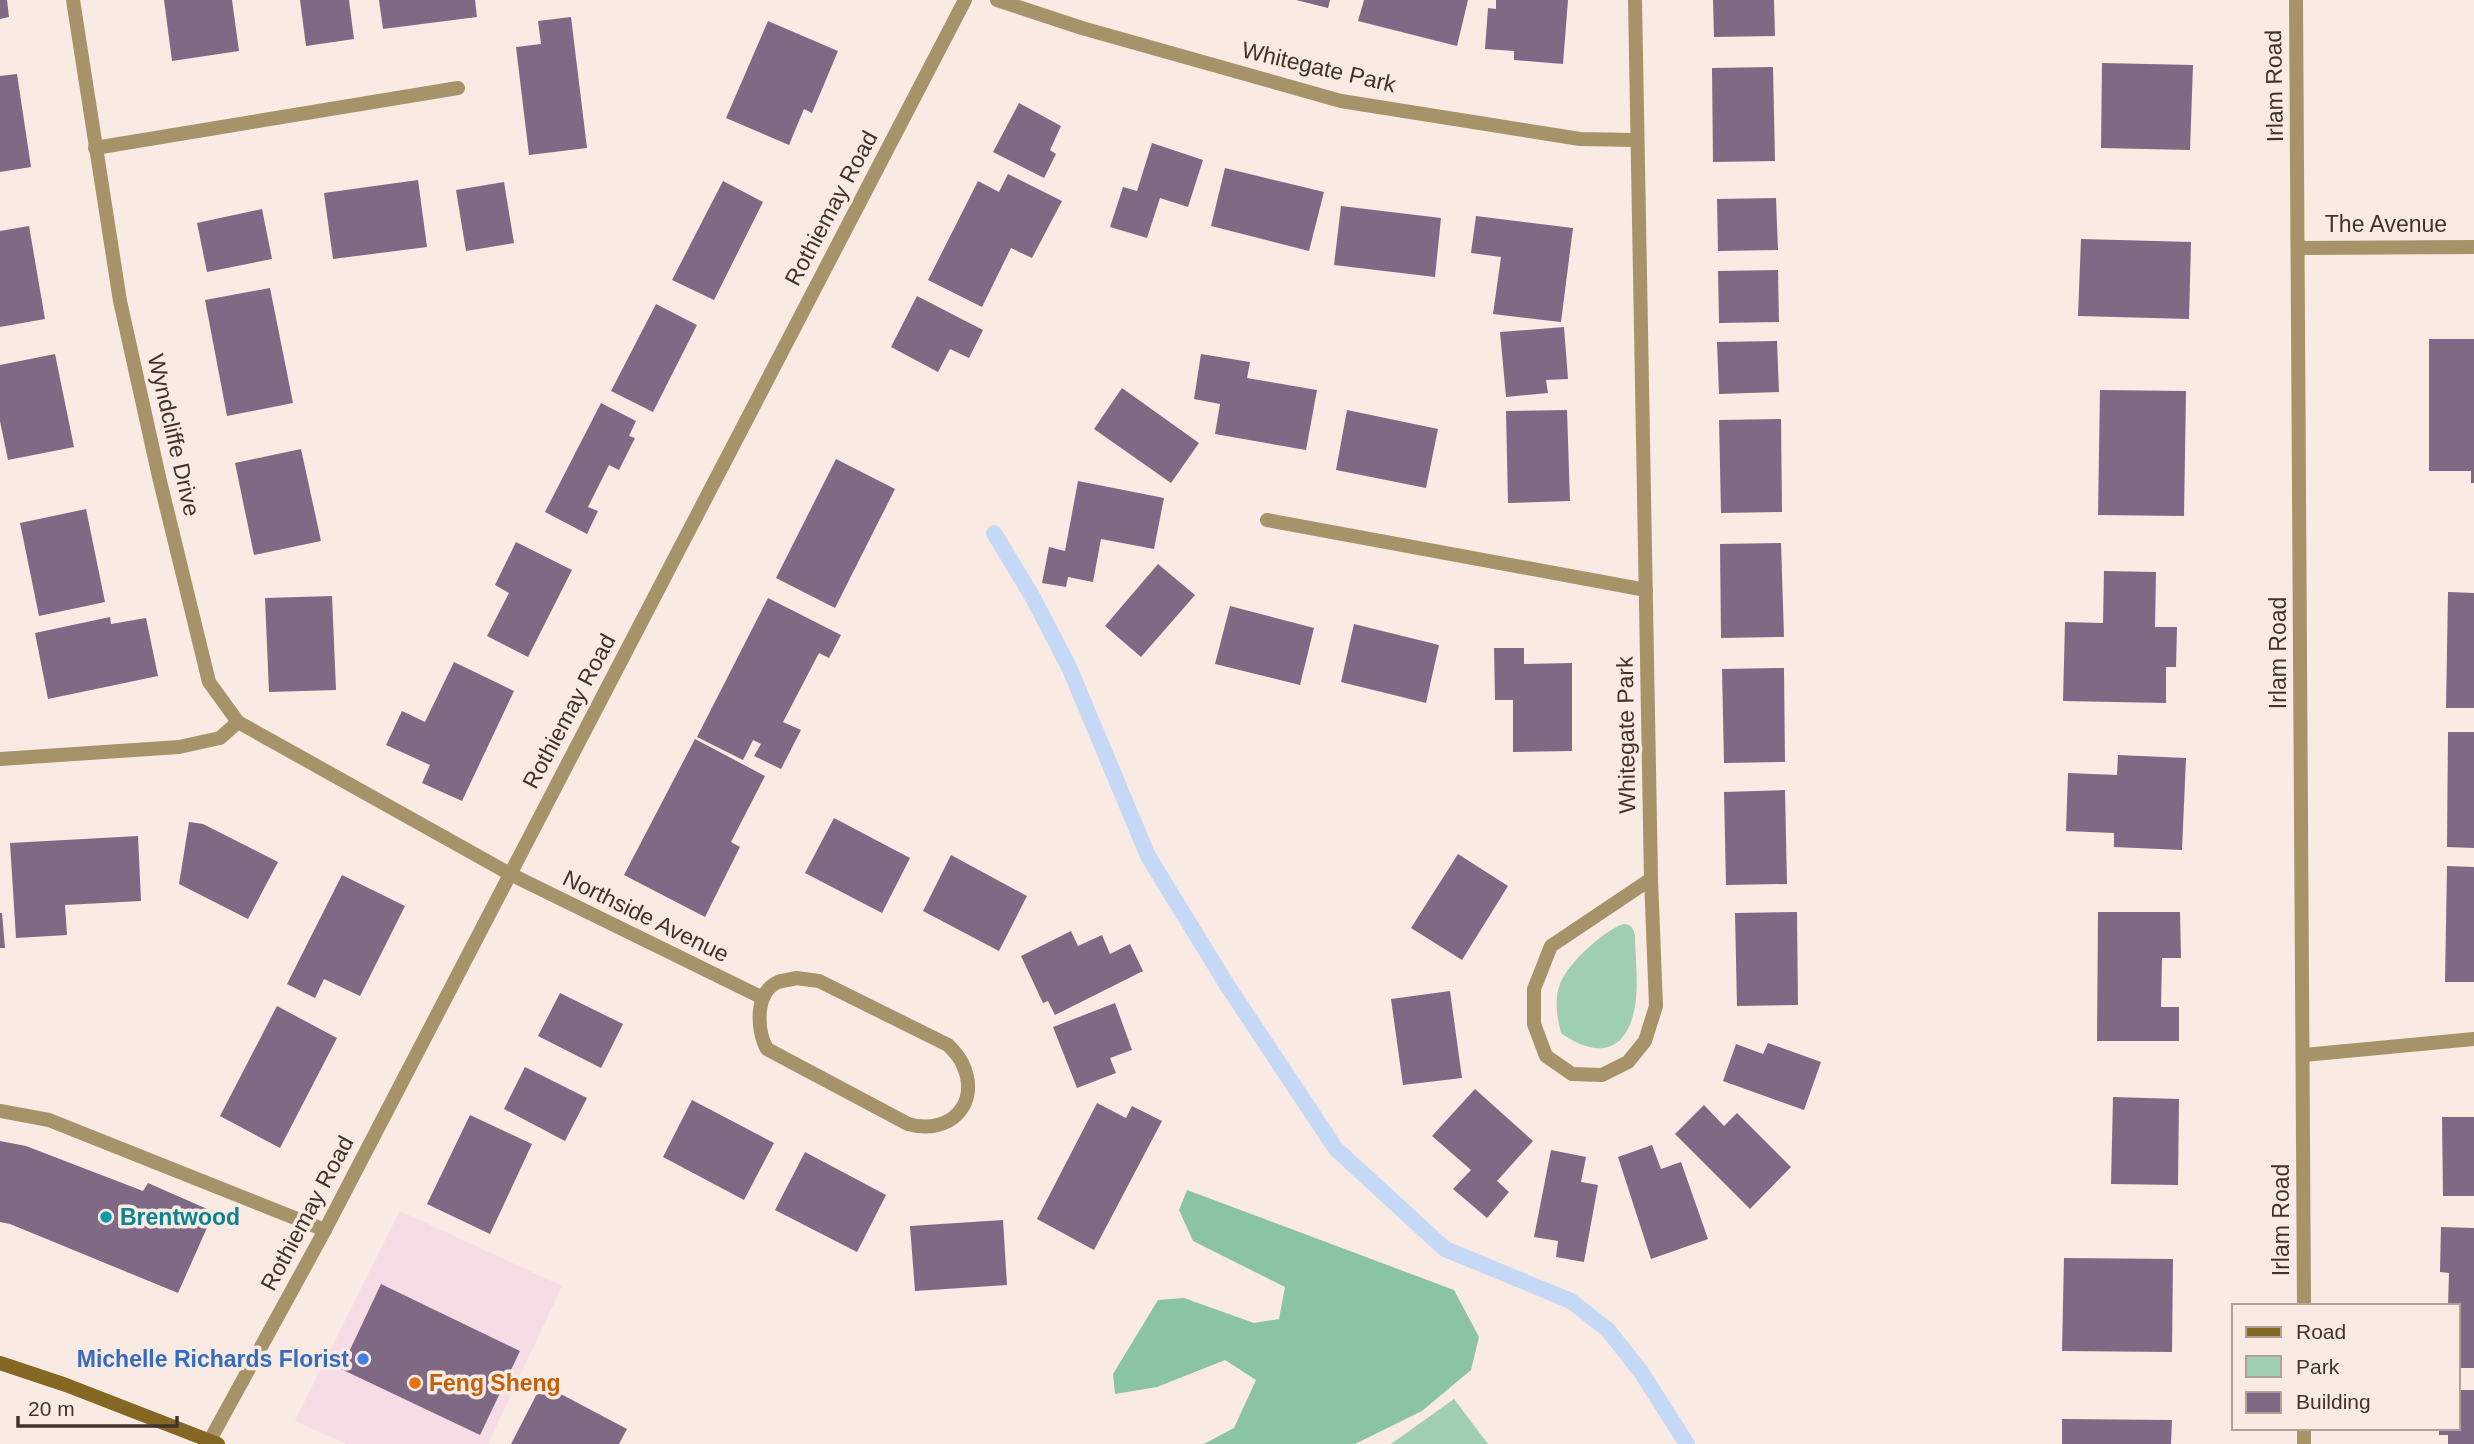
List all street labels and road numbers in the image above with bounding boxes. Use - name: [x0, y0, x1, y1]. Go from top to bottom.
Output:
- street label: Irlam Road: [2260, 30, 2288, 142]
- street label: Whitegate Park: [1239, 37, 1399, 97]
- street label: Rothiemay Road: [779, 126, 883, 290]
- street label: The Avenue: [2325, 211, 2447, 237]
- street label: Wyndcliffe Drive: [143, 351, 205, 519]
- street label: Irlam Road: [2265, 597, 2291, 709]
- street label: Rothiemay Road: [517, 629, 621, 793]
- street label: Whitegate Park: [1612, 656, 1640, 814]
- street label: Northside Avenue: [559, 865, 733, 967]
- street label: Rothiemay Road: [255, 1131, 359, 1295]
- street label: Irlam Road: [2268, 1164, 2294, 1276]

